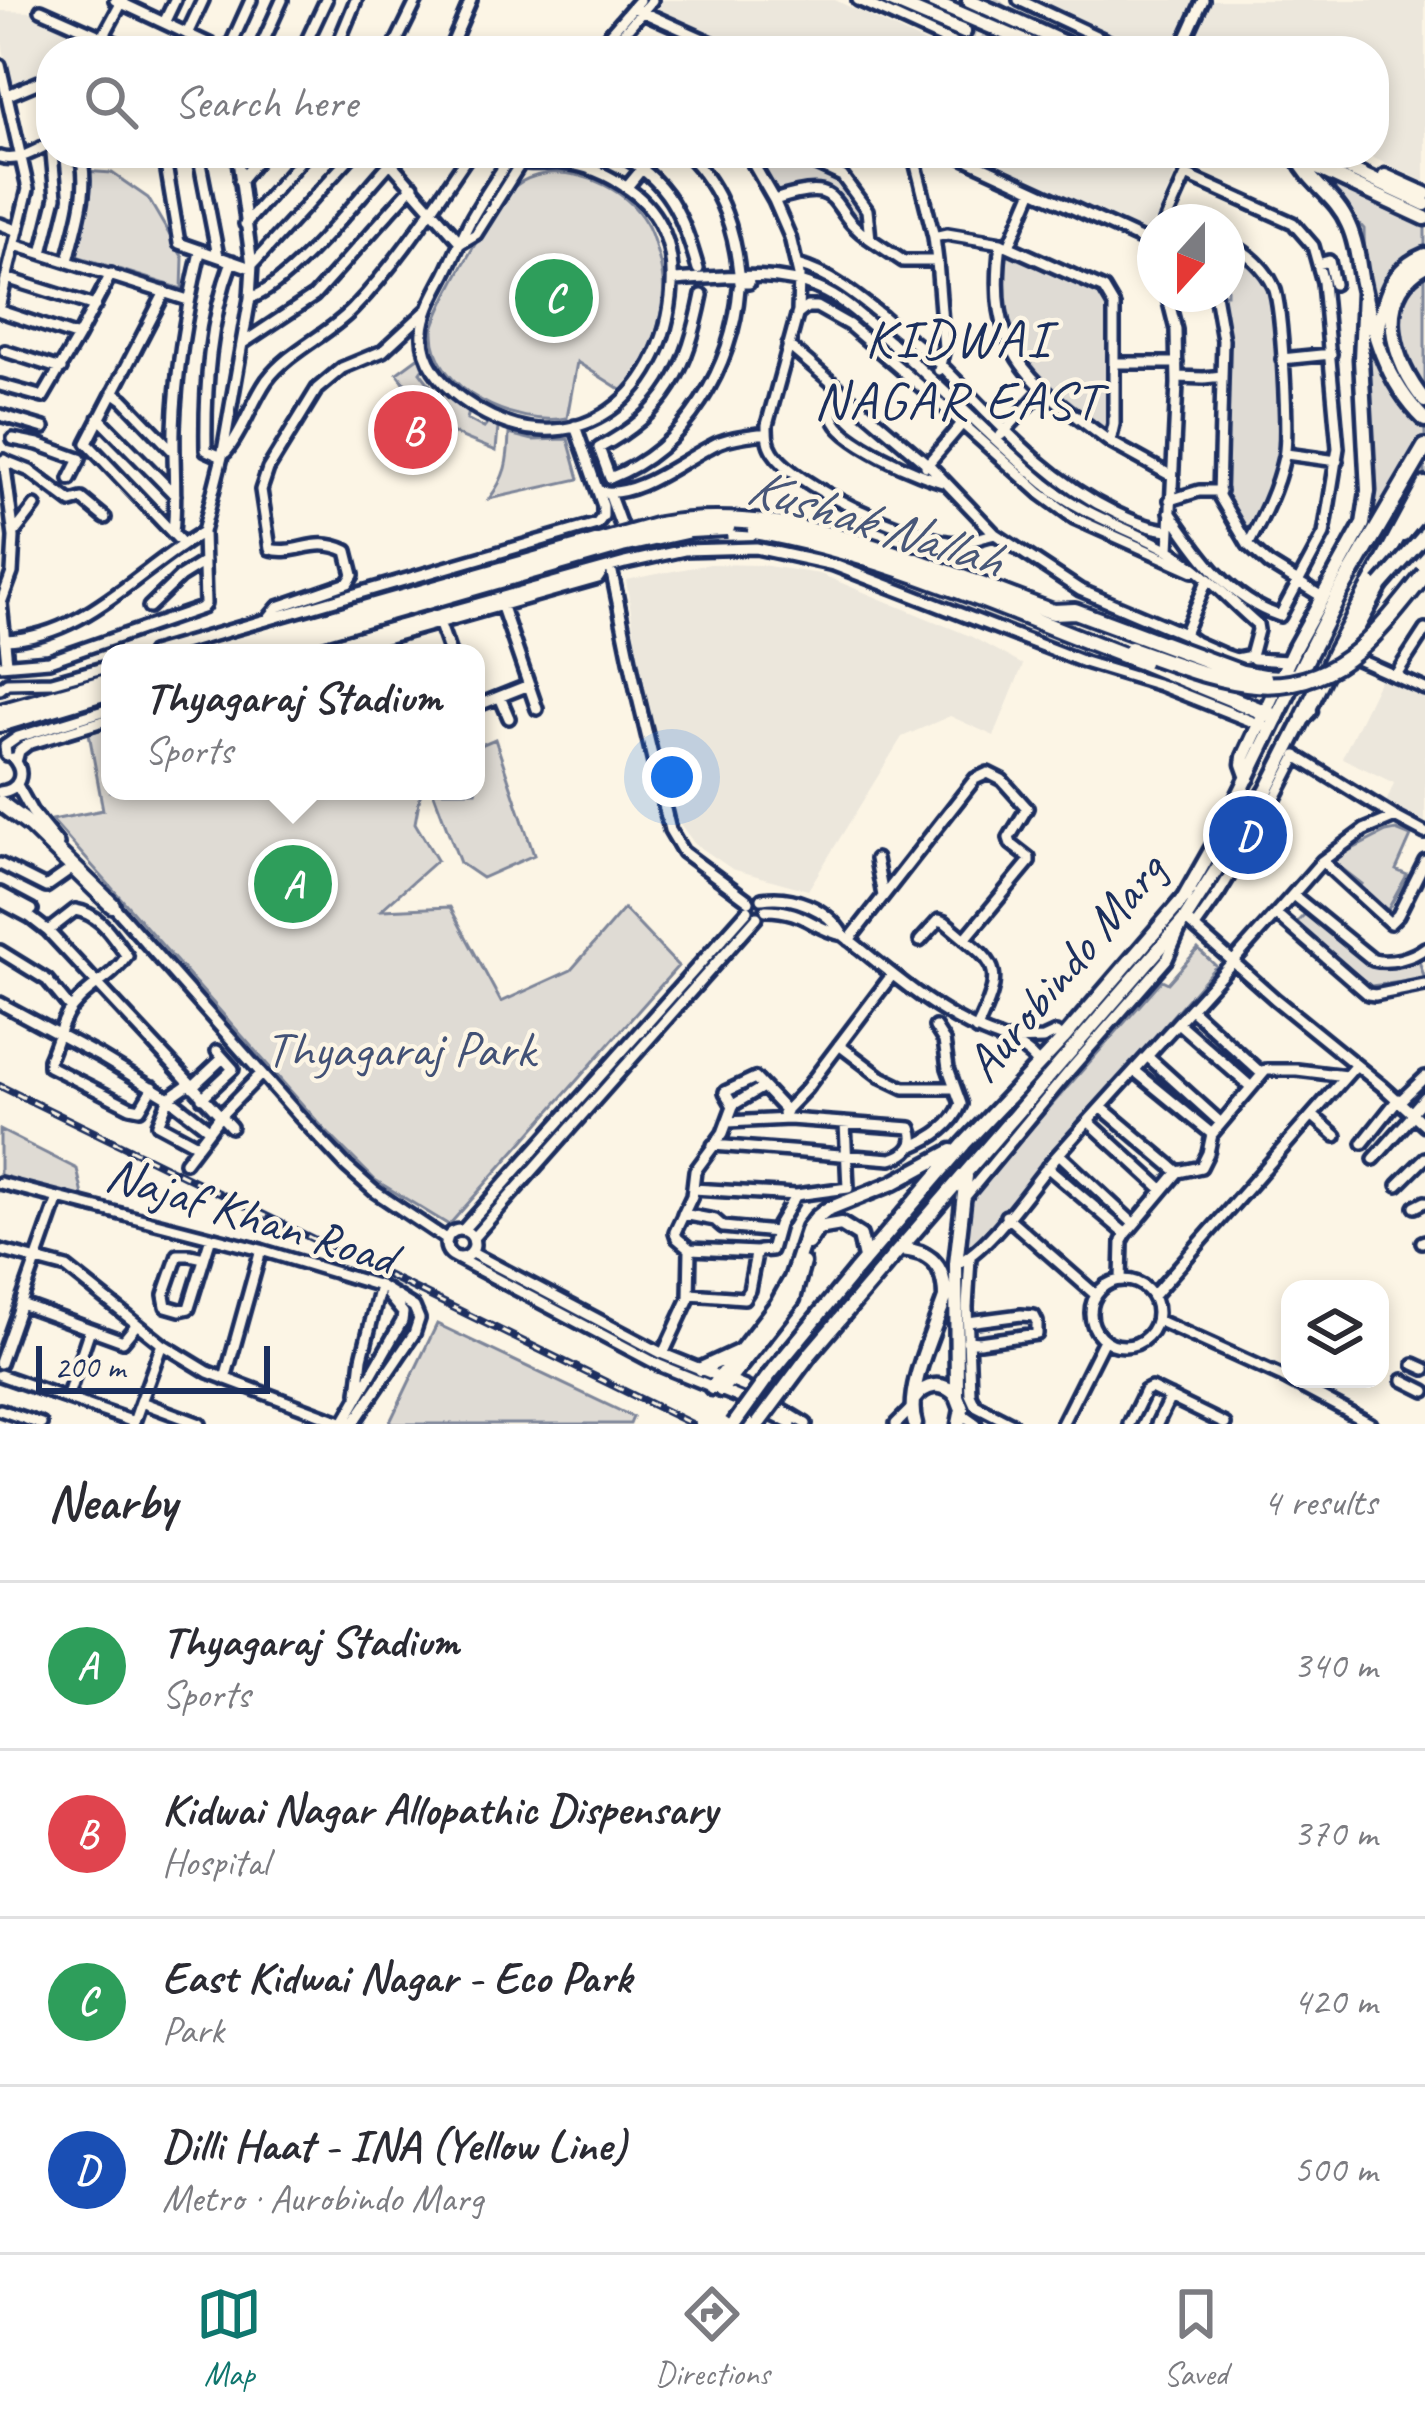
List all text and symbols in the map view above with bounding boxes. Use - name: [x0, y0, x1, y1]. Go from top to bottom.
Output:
- search box: [36, 36, 1389, 168]
- icon: search: [78, 69, 144, 135]
- text: Search here: [174, 74, 357, 131]
- north arrow: [1137, 204, 1245, 312]
- pin: C: [515, 253, 593, 343]
- district label: KIDWAI NAGAR EAST: [814, 304, 1110, 434]
- pin: B: [374, 385, 452, 475]
- water label: Kushak Nallah: [740, 451, 1013, 594]
- popup: [101, 644, 485, 800]
- text: Thyagaraj Stadium: [145, 669, 441, 726]
- text: Sports: [145, 726, 232, 775]
- your location: [642, 747, 702, 807]
- pin: D: [1209, 790, 1287, 880]
- street label: Aurobindo Marg: [951, 837, 1181, 1094]
- pin: A: [254, 839, 332, 929]
- park label: Thyagaraj Park: [265, 1017, 538, 1081]
- street label: Najaf Khan Road: [99, 1141, 411, 1292]
- map controls: [1281, 1280, 1389, 1388]
- button: layers: [1281, 1280, 1389, 1388]
- scale bar: [36, 1340, 270, 1393]
- text: 200 m: [54, 1346, 125, 1388]
- text: Nearby: [48, 1470, 176, 1534]
- text: 4 results: [1263, 1478, 1377, 1527]
- text: Thyagaraj Stadium: [162, 1613, 459, 1670]
- text: A: [77, 1641, 97, 1690]
- text: 340 m: [1293, 1641, 1377, 1690]
- text: Sports: [162, 1670, 250, 1719]
- text: Kidwai Nagar Allopathic Dispensary: [162, 1781, 717, 1838]
- text: B: [77, 1809, 97, 1858]
- text: 370 m: [1293, 1809, 1377, 1858]
- text: Hospital: [162, 1838, 269, 1887]
- text: East Kidwai Nagar - Eco Park: [162, 1949, 631, 2006]
- text: C: [78, 1977, 96, 2026]
- text: 420 m: [1293, 1977, 1377, 2026]
- text: Park: [162, 2006, 224, 2055]
- text: Dilli Haat - INA (Yellow Line): [162, 2117, 626, 2174]
- text: D: [76, 2145, 98, 2194]
- text: 500 m: [1293, 2145, 1377, 2194]
- text: Metro · Aurobindo Marg: [162, 2174, 483, 2223]
- tab: Map: [196, 2281, 262, 2395]
- tab: Directions: [655, 2281, 770, 2395]
- tab: Saved: [1163, 2281, 1229, 2395]

